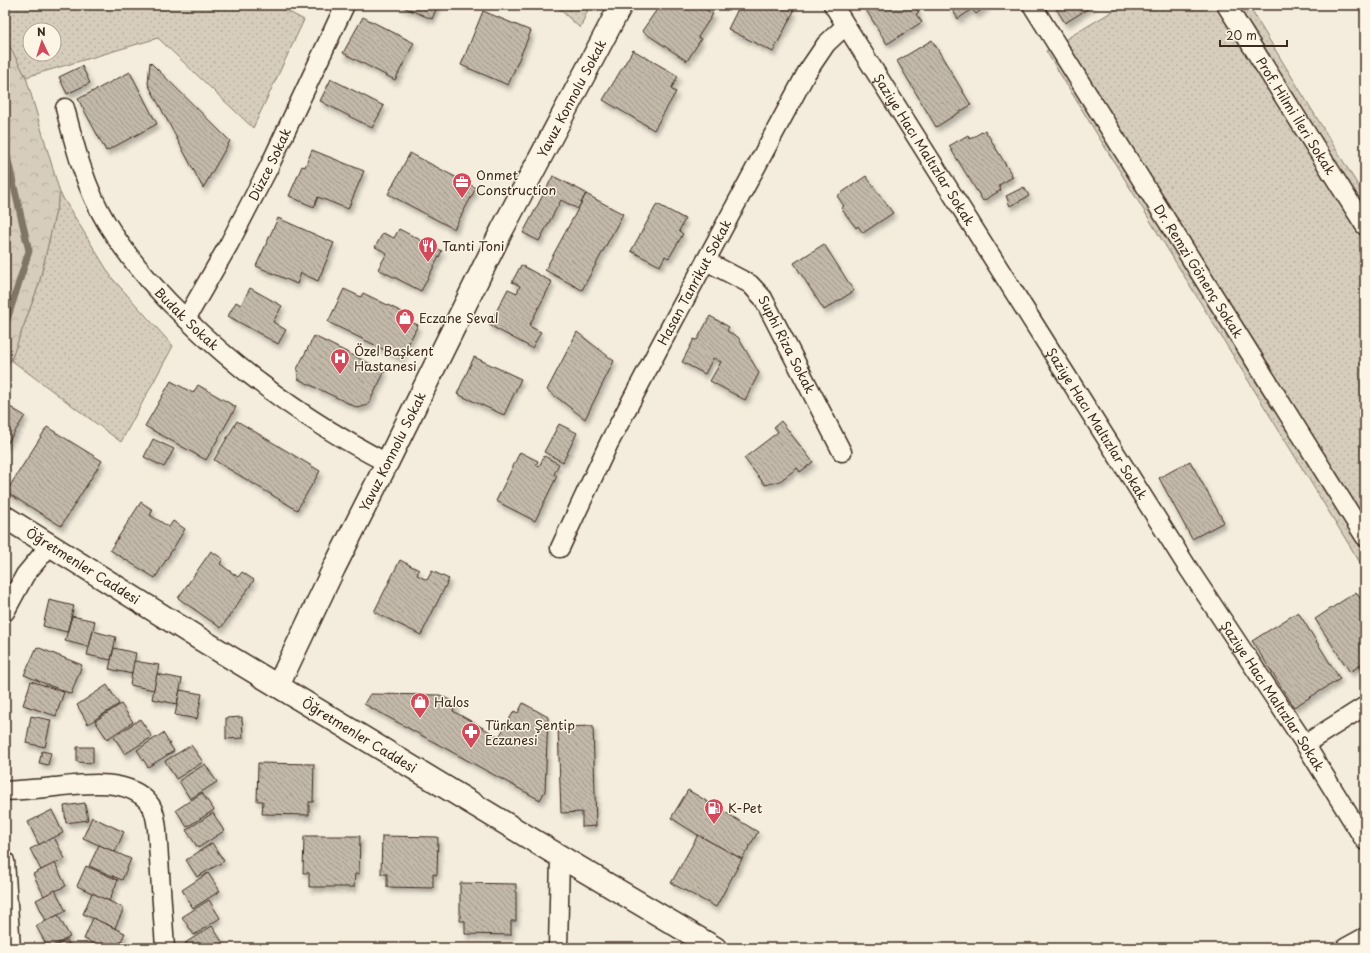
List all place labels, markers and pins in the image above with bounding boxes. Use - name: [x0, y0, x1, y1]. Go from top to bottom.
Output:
- place label: Onmet Construction: [476, 165, 556, 199]
- office icon: Onmet Construction: [451, 171, 473, 199]
- restaurant icon: Tanti Toni: [417, 235, 439, 263]
- place label: Tanti Toni: [442, 236, 504, 255]
- shop icon: Eczane Seval: [394, 307, 416, 335]
- place label: Eczane Seval: [419, 308, 498, 327]
- place label: Özel Başkent Hastanesi: [354, 341, 434, 375]
- hospital icon: Özel Başkent Hastanesi: [329, 347, 351, 375]
- shop icon: Halos: [409, 691, 431, 719]
- place label: Halos: [434, 692, 469, 711]
- place label: Türkan Şentip Eczanesi: [485, 715, 575, 749]
- pharmacy icon: Türkan Şentip Eczanesi: [460, 721, 482, 749]
- fuel station icon: K-Pet: [703, 797, 725, 825]
- place label: K-Pet: [728, 798, 763, 817]

